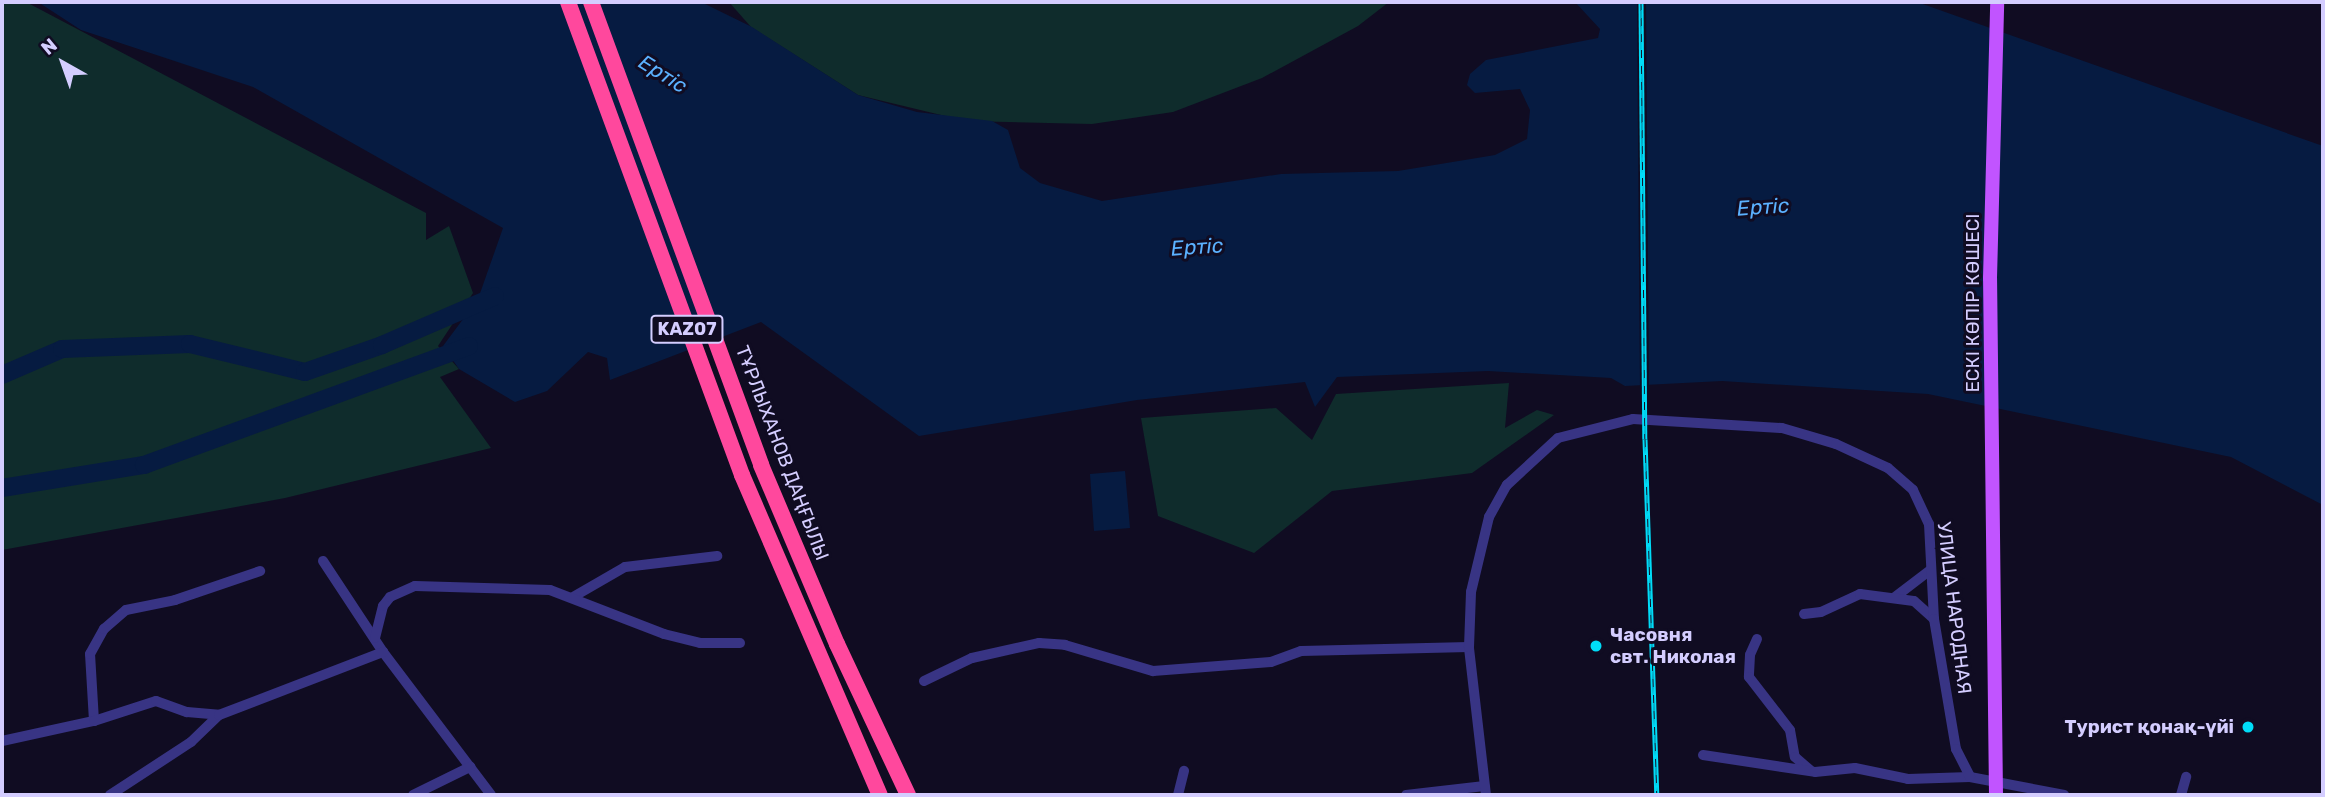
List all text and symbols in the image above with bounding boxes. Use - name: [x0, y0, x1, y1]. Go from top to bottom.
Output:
- north arrow: [28, 28, 98, 98]
- text: N: [37, 33, 62, 60]
- water label: Ертіс: [634, 49, 692, 99]
- water label: Ертіс: [1736, 193, 1790, 221]
- street label: ЕСКІ КӨПІР КӨШЕСІ: [1962, 213, 1984, 393]
- water label: Ертіс: [1170, 233, 1224, 261]
- road number: KAZ07: [650, 314, 724, 344]
- street label: ТҰРЛЫХАНОВ ДАҢҒЫЛЫ: [730, 342, 834, 564]
- street label: УЛИЦА НАРОДНАЯ: [1932, 521, 1976, 695]
- place label: Часовня свт. Николая: [1610, 624, 1736, 668]
- marker: Часовня свт. Николая: [1588, 638, 1604, 654]
- place label: Турист қонақ-үйі: [2064, 716, 2234, 738]
- marker: Турист қонақ-үйі: [2240, 719, 2256, 735]

